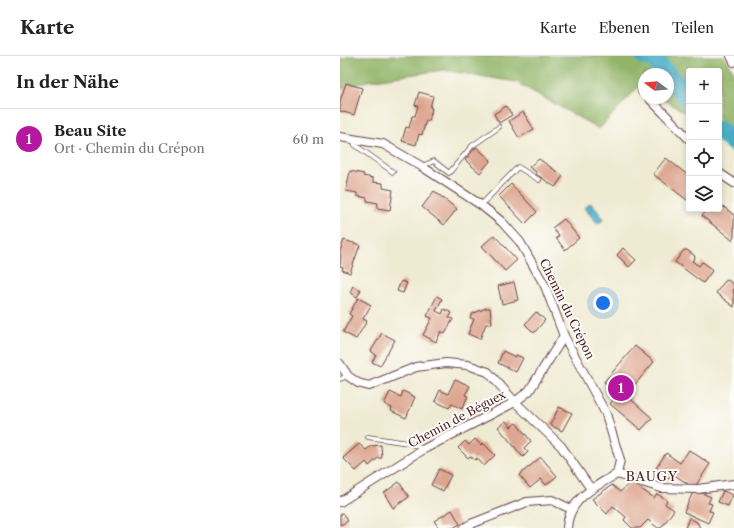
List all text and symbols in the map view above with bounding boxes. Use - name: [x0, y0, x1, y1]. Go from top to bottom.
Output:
- text: Karte: [20, 16, 74, 39]
- text: Karte: [540, 19, 577, 37]
- text: Ebenen: [599, 19, 650, 37]
- text: Teilen: [672, 19, 714, 37]
- north arrow: [638, 68, 674, 104]
- map controls: [686, 68, 722, 212]
- button: +: [686, 68, 722, 104]
- text: In der Nähe: [16, 72, 119, 92]
- button: −: [686, 104, 722, 140]
- text: Beau Site: [54, 121, 126, 140]
- text: 1: [26, 131, 32, 147]
- text: 60 m: [293, 131, 324, 147]
- text: Ort · Chemin du Crépon: [54, 140, 205, 156]
- button: locate: [686, 140, 722, 176]
- button: layers: [686, 176, 722, 212]
- street label: Chemin du Crépon: [537, 256, 599, 362]
- your location: [593, 293, 613, 313]
- pin: 1: [608, 373, 634, 403]
- street label: Chemin de Béguex: [405, 387, 508, 451]
- district label: BAUGY: [626, 468, 678, 484]

